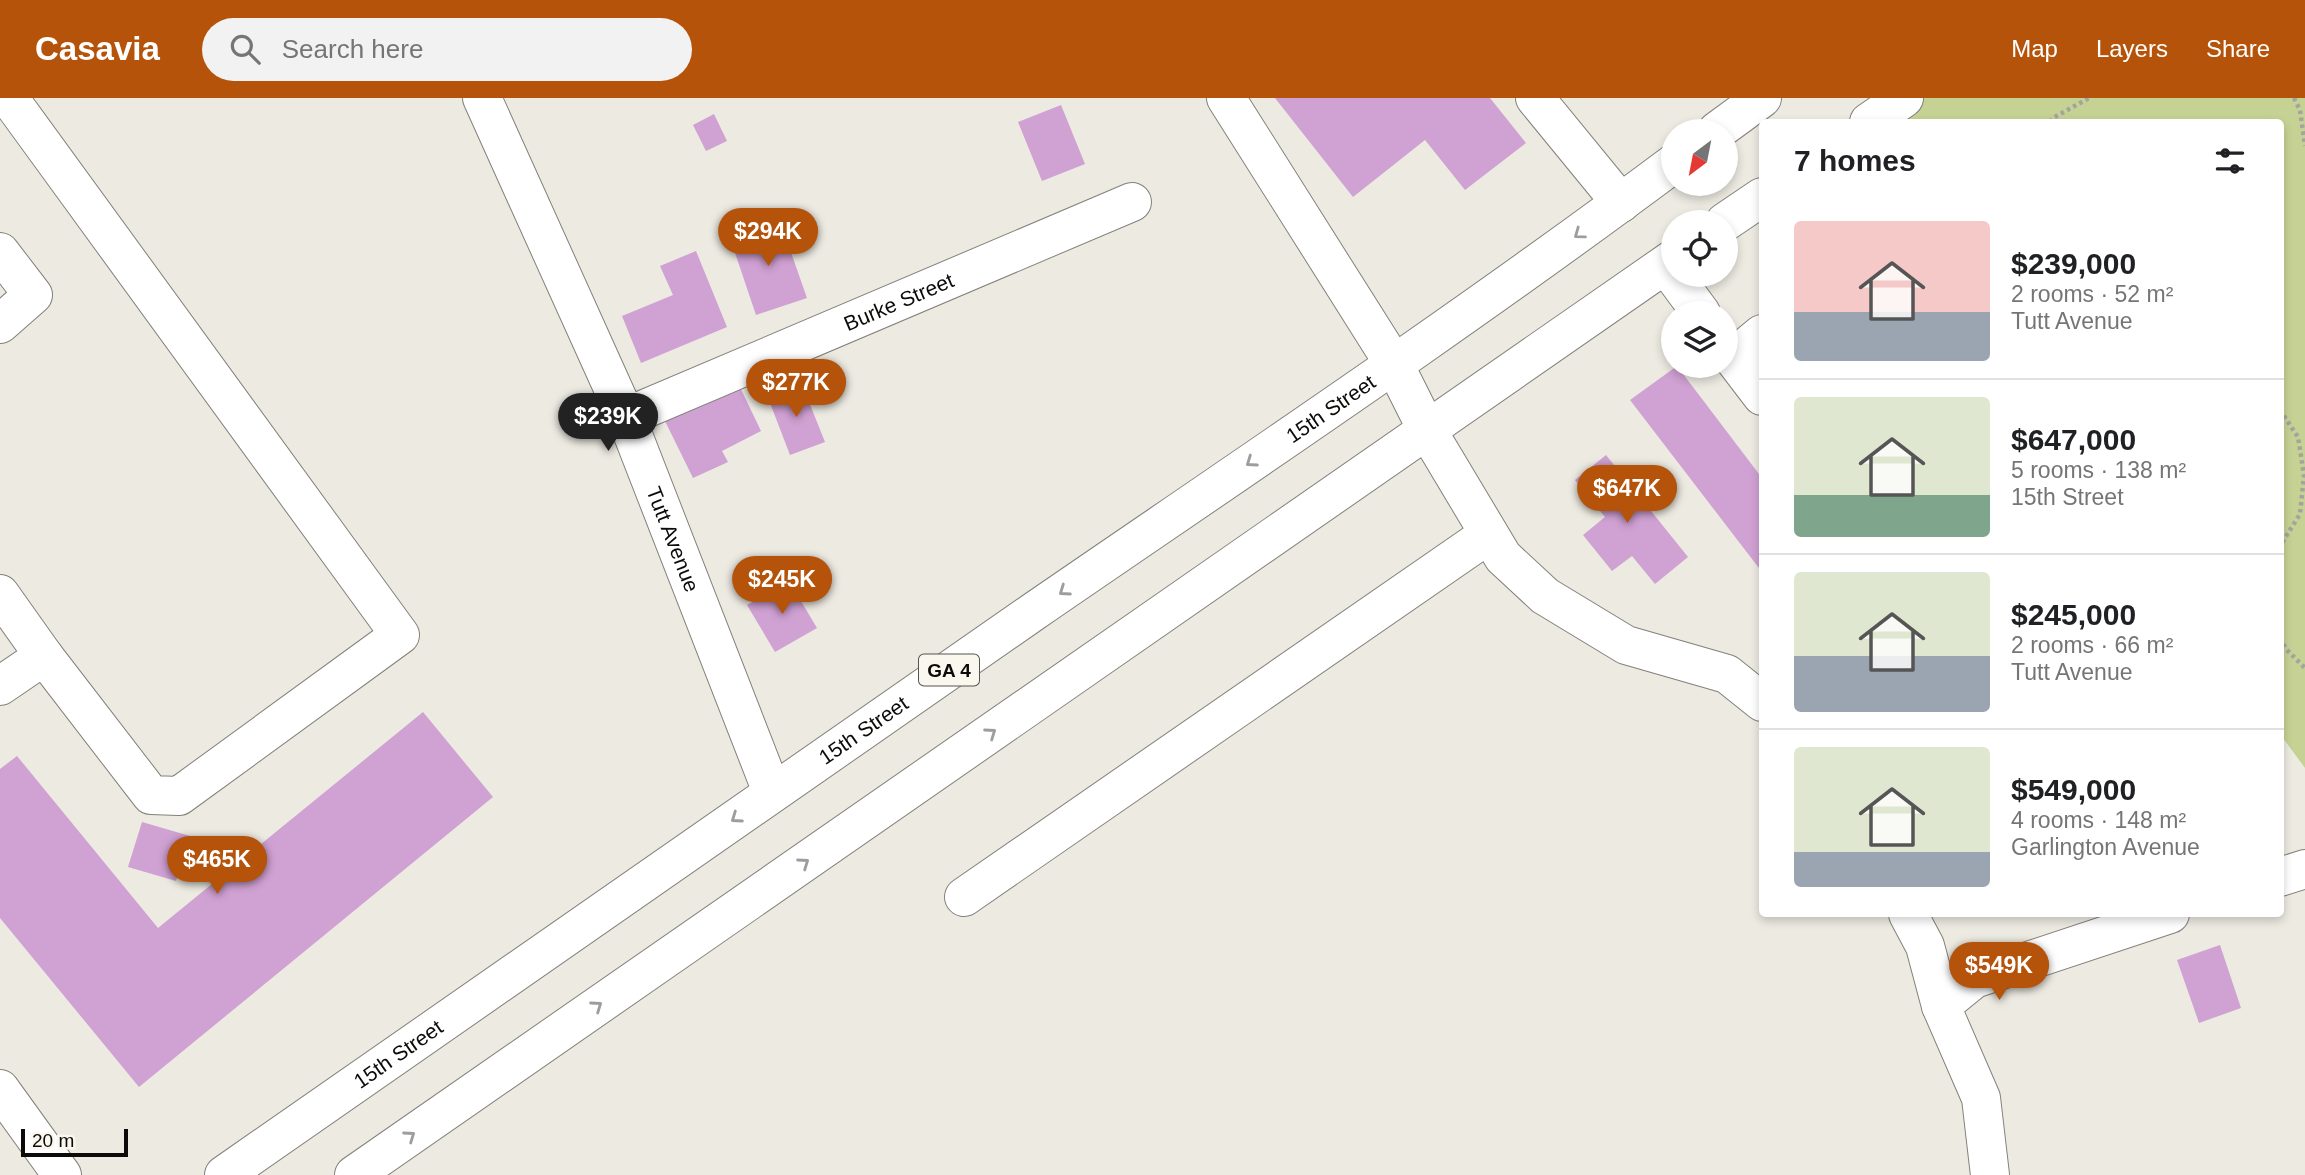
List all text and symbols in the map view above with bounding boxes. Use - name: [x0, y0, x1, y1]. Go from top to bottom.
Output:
- search box: [202, 18, 692, 81]
- text: Casavia: [35, 30, 160, 67]
- icon: search: [226, 30, 264, 68]
- text: Search here: [282, 34, 423, 64]
- text: Map: [2011, 35, 2058, 62]
- text: Layers: [2096, 35, 2168, 62]
- text: Share: [2206, 35, 2270, 62]
- north arrow: [1661, 119, 1738, 196]
- map controls: [1661, 119, 1738, 378]
- icon: filters: [2211, 142, 2249, 180]
- text: 7 homes: [1794, 144, 1916, 177]
- pin: $294K: [719, 208, 817, 268]
- button: locate: [1661, 210, 1738, 287]
- text: $294K: [734, 218, 802, 244]
- one-way arrow: [1574, 226, 1587, 238]
- text: $239,000: [2011, 247, 2136, 280]
- icon: home: [1850, 249, 1934, 333]
- street label: Burke Street: [840, 268, 957, 335]
- text: 2 rooms · 52 m²: [2011, 281, 2173, 307]
- button: layers: [1661, 301, 1738, 378]
- text: Tutt Avenue: [2011, 308, 2132, 334]
- pin: $277K: [747, 360, 845, 419]
- text: $277K: [762, 369, 830, 395]
- street label: 15th Street: [1281, 370, 1379, 447]
- pin: $239K: [559, 394, 657, 453]
- text: $239K: [574, 403, 642, 429]
- text: $647,000: [2011, 423, 2136, 456]
- icon: home: [1850, 425, 1934, 509]
- one-way arrow: [1246, 454, 1259, 466]
- text: 5 rooms · 138 m²: [2011, 457, 2186, 483]
- pin: $647K: [1578, 466, 1676, 525]
- text: $647K: [1593, 475, 1661, 501]
- street label: Tutt Avenue: [643, 483, 704, 595]
- text: 15th Street: [2011, 484, 2124, 510]
- pin: $245K: [733, 556, 831, 616]
- text: $245K: [748, 566, 816, 592]
- one-way arrow: [1059, 583, 1072, 595]
- text: $245,000: [2011, 598, 2136, 631]
- icon: home: [1850, 600, 1934, 684]
- text: 2 rooms · 66 m²: [2011, 632, 2173, 658]
- road number: GA 4: [919, 654, 979, 685]
- text: Tutt Avenue: [2011, 659, 2132, 685]
- street label: 15th Street: [814, 691, 912, 768]
- one-way arrow: [983, 729, 996, 741]
- text: $549,000: [2011, 773, 2136, 806]
- icon: home: [1850, 775, 1934, 859]
- text: 4 rooms · 148 m²: [2011, 807, 2186, 833]
- one-way arrow: [730, 810, 743, 823]
- text: Garlington Avenue: [2011, 834, 2200, 860]
- pin: $465K: [168, 836, 266, 896]
- text: $465K: [183, 846, 251, 872]
- one-way arrow: [796, 859, 809, 871]
- pin: $549K: [1950, 942, 2048, 1002]
- text: $549K: [1965, 952, 2033, 978]
- one-way arrow: [589, 1002, 602, 1014]
- street label: 15th Street: [349, 1015, 447, 1092]
- scale bar: [21, 1126, 128, 1158]
- text: 20 m: [32, 1130, 74, 1151]
- one-way arrow: [402, 1132, 415, 1144]

